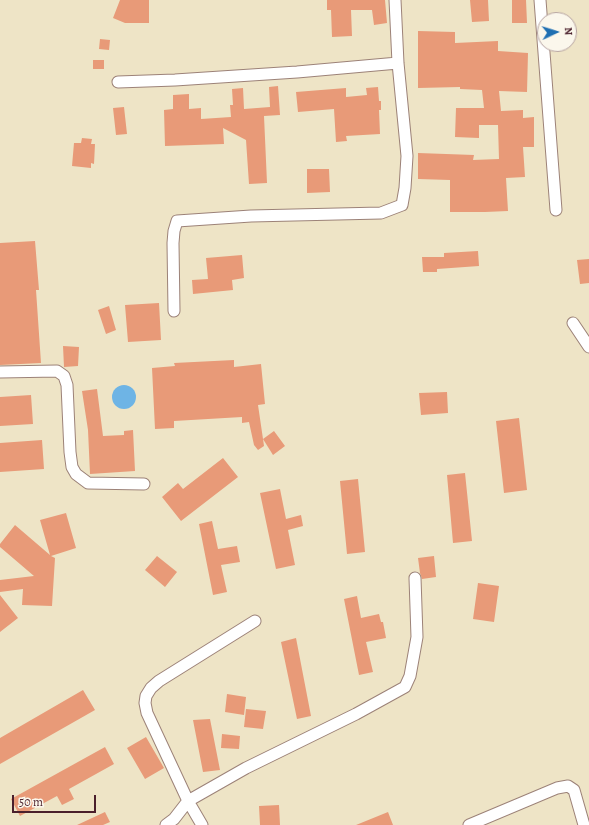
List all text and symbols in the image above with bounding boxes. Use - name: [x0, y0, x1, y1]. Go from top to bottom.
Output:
- north arrow: [537, 12, 577, 52]
- text: N: [561, 27, 576, 36]
- scale bar: [14, 787, 98, 813]
- text: 50 m: [19, 794, 43, 810]

